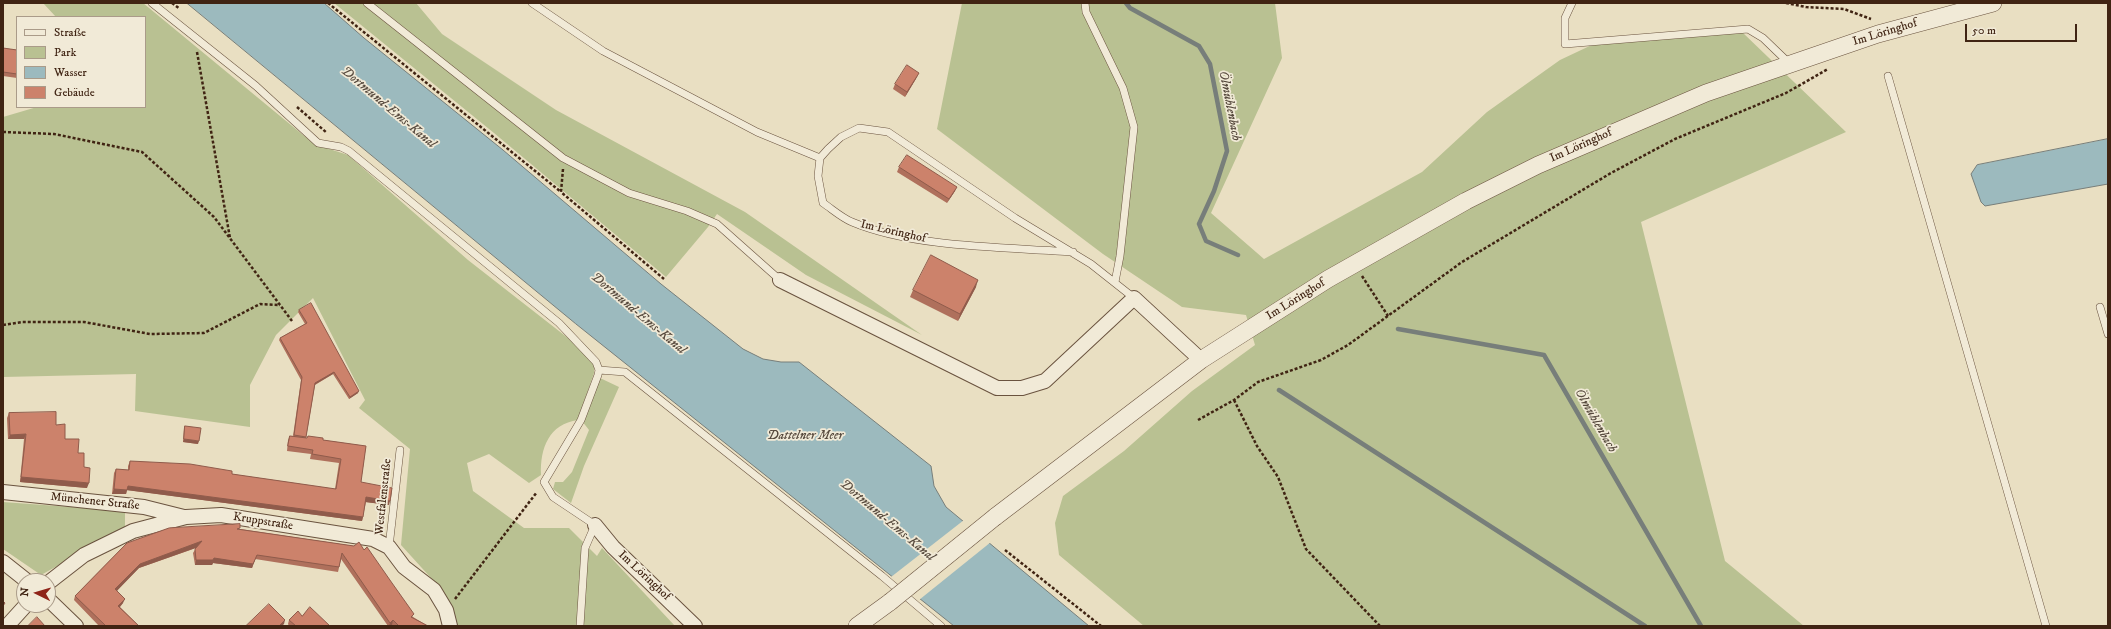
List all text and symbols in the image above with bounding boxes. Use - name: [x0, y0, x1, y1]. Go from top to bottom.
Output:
- legend: [16, 16, 146, 108]
- street label: Im Löringhof: [1851, 16, 1919, 50]
- scale bar: [1967, 16, 2079, 42]
- text: 50 m: [1972, 23, 1996, 38]
- text: Straße: [54, 25, 86, 40]
- text: Park: [54, 45, 76, 60]
- water label: Dortmund-Ems-Kanal: [337, 64, 439, 152]
- text: Wasser: [54, 65, 87, 80]
- water label: Ölmühlenbach: [1215, 70, 1243, 142]
- text: Gebäude: [54, 85, 95, 100]
- street label: Im Löringhof: [1548, 126, 1614, 166]
- street label: Im Löringhof: [859, 218, 927, 246]
- water label: Dortmund-Ems-Kanal: [587, 270, 689, 358]
- street label: Im Löringhof: [1264, 276, 1328, 324]
- water label: Ölmühlenbach: [1571, 386, 1619, 456]
- water label: Dattelner Meer: [767, 428, 843, 444]
- street label: Westfalenstraße: [373, 458, 395, 536]
- water label: Dortmund-Ems-Kanal: [836, 477, 938, 565]
- street label: Münchener Straße: [50, 490, 140, 514]
- street label: Kruppstraße: [232, 510, 294, 534]
- street label: Im Löringhof: [615, 548, 673, 604]
- north arrow: [16, 573, 56, 613]
- text: N: [18, 587, 32, 597]

